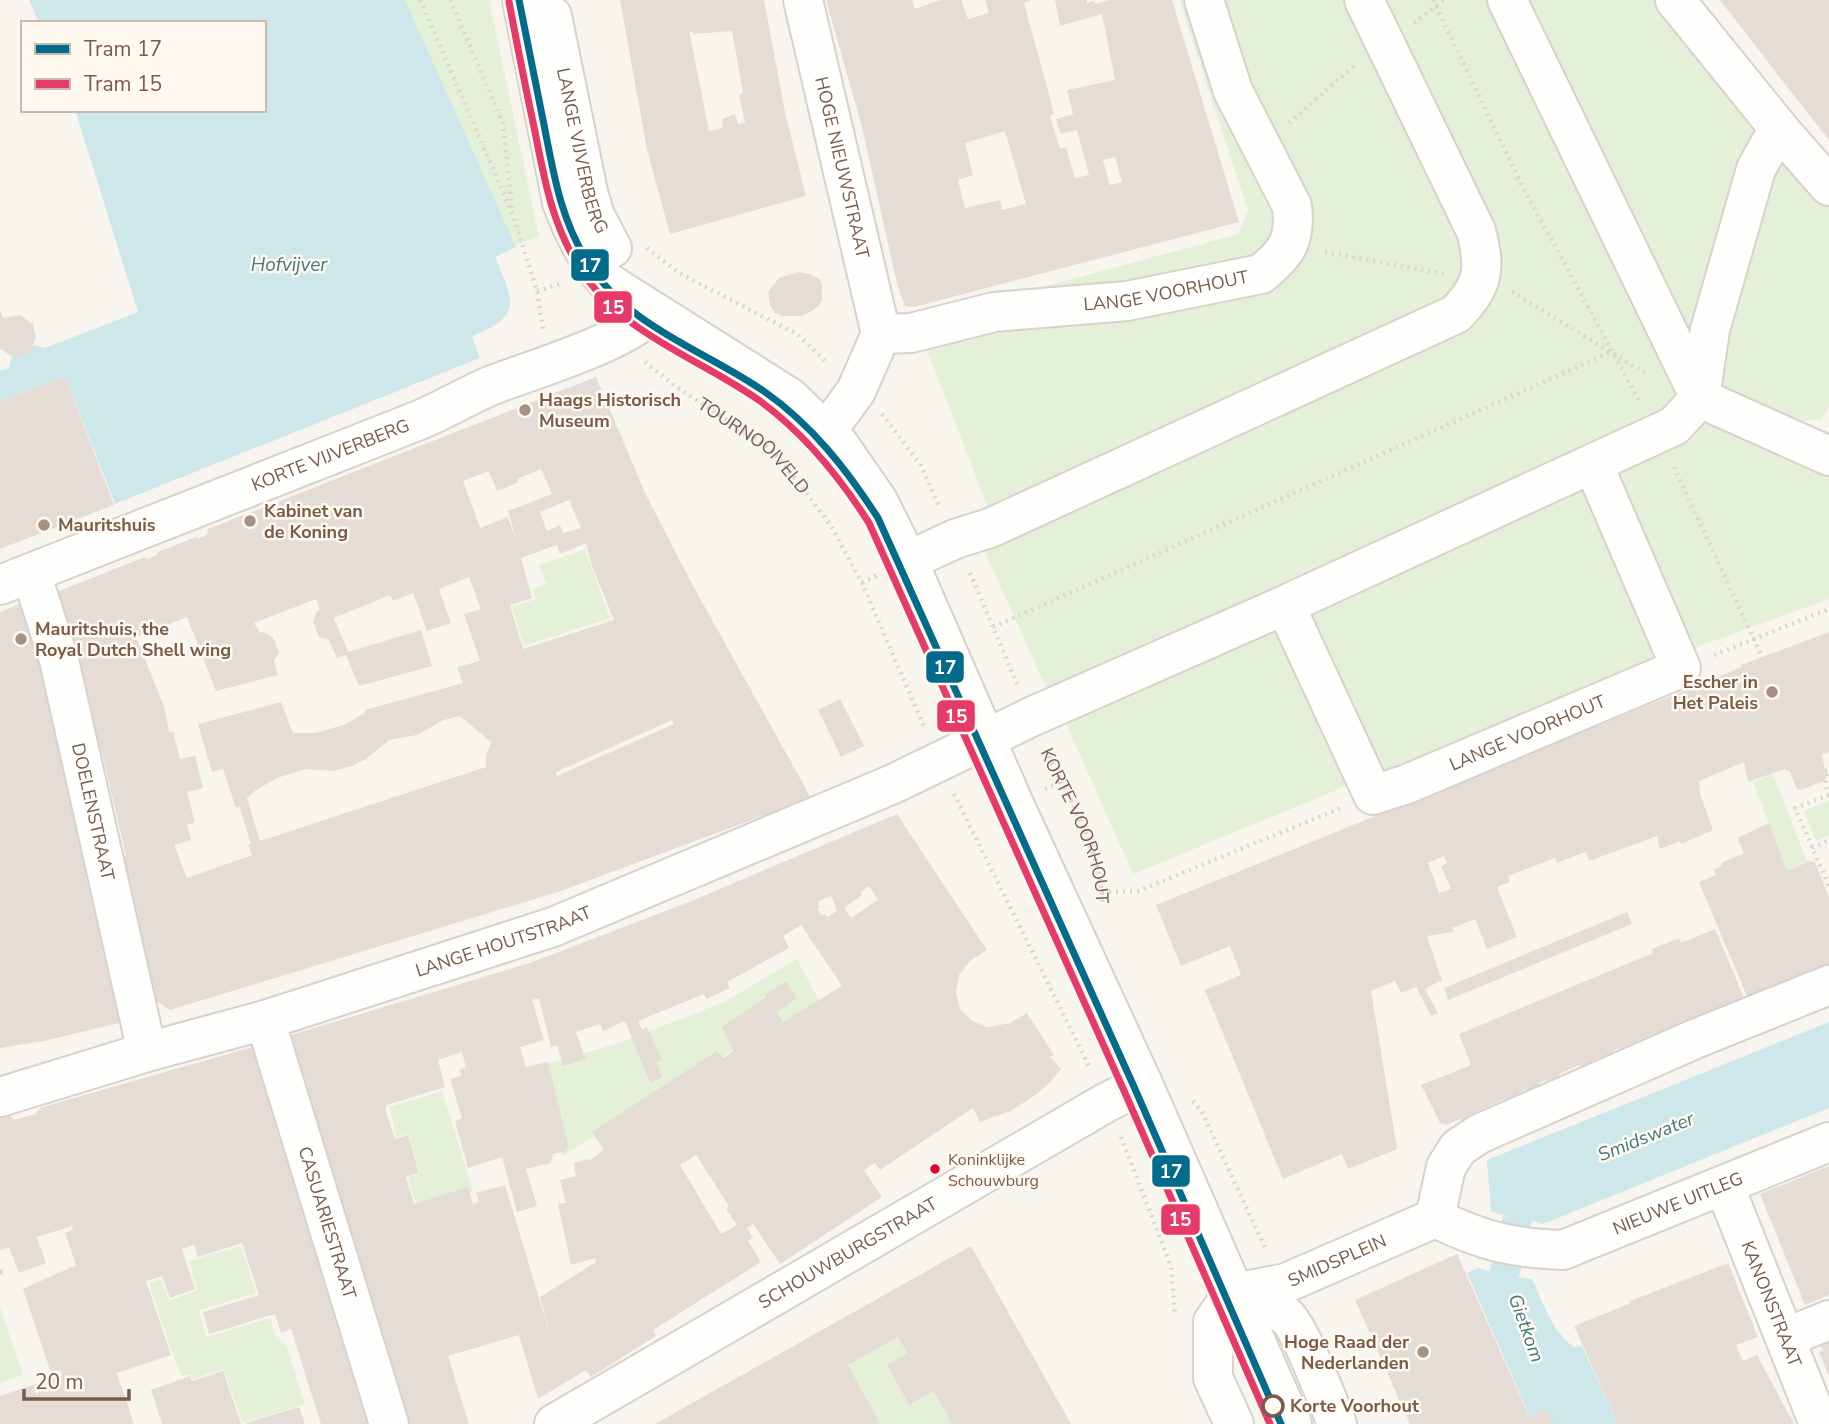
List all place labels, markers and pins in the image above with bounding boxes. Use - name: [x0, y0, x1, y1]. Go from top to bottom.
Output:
- place label: Haags Historisch Museum: [539, 388, 681, 433]
- marker: Haags Historisch Museum: [517, 402, 533, 418]
- place label: Kabinet van de Koning: [264, 499, 363, 544]
- place label: Mauritshuis: [58, 513, 156, 537]
- marker: Kabinet van de Koning: [242, 513, 258, 529]
- marker: Mauritshuis: [36, 517, 52, 533]
- place label: Mauritshuis, the Royal Dutch Shell wing: [35, 617, 231, 662]
- marker: Mauritshuis, the Royal Dutch Shell wing: [13, 631, 29, 647]
- place label: Escher in Het Paleis: [1673, 670, 1758, 715]
- marker: Escher in Het Paleis: [1764, 684, 1780, 700]
- place label: Koninklijke Schouwburg: [948, 1149, 1039, 1192]
- marker: Koninklijke Schouwburg: [928, 1162, 942, 1176]
- place label: Hoge Raad der Nederlanden: [1284, 1330, 1409, 1375]
- marker: Hoge Raad der Nederlanden: [1415, 1344, 1431, 1360]
- place label: Korte Voorhout: [1290, 1394, 1419, 1418]
- marker: Korte Voorhout: [1262, 1395, 1284, 1417]

